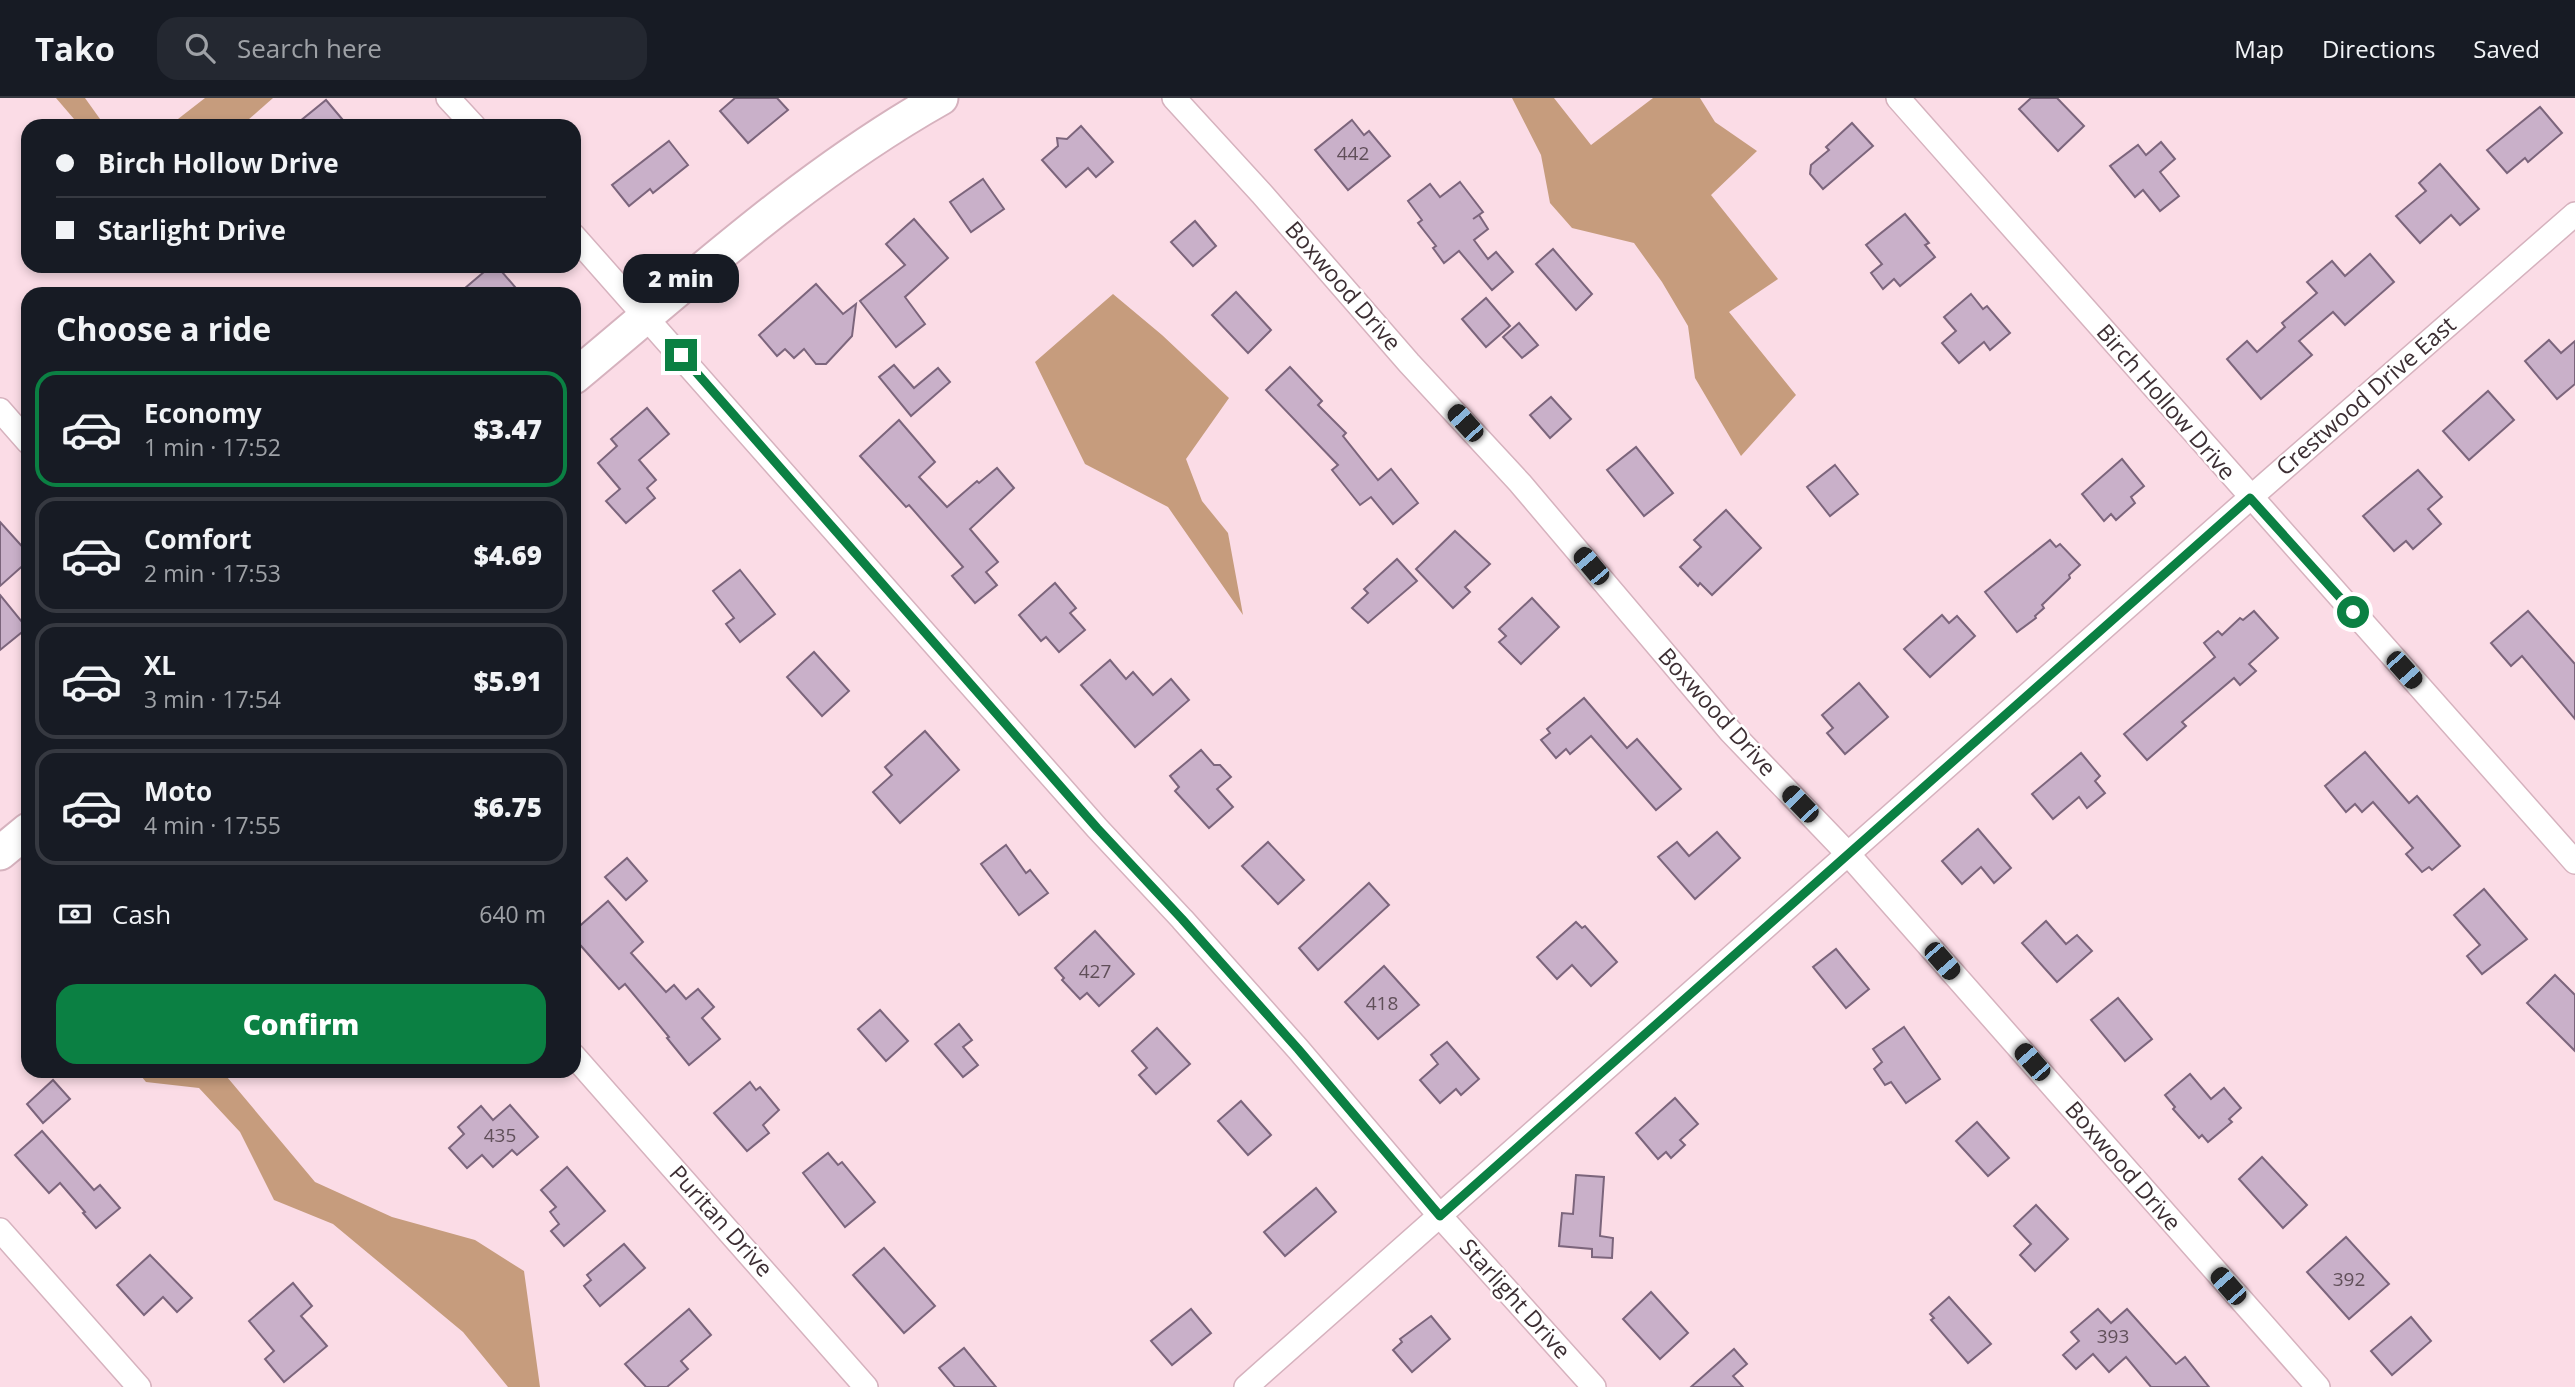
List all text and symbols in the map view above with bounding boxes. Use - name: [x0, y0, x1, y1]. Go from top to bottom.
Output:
- search box: [157, 17, 647, 80]
- text: Tako: [35, 26, 115, 71]
- icon: search: [181, 29, 219, 67]
- text: Search here: [237, 30, 382, 66]
- text: Map: [2234, 32, 2284, 65]
- text: Directions: [2322, 32, 2435, 65]
- text: Saved: [2473, 32, 2540, 65]
- house number: 442: [1337, 140, 1369, 166]
- text: Birch Hollow Drive: [98, 145, 339, 181]
- text: Starlight Drive: [98, 212, 286, 248]
- street label: Boxwood Drive: [1278, 213, 1409, 357]
- callout: 2 min: [623, 254, 739, 302]
- text: 2 min: [648, 262, 714, 294]
- text: Choose a ride: [56, 307, 271, 350]
- street label: Crestwood Drive East: [2269, 308, 2462, 482]
- street label: Birch Hollow Drive: [2090, 316, 2244, 486]
- route end: [665, 339, 697, 371]
- text: Economy: [144, 395, 262, 431]
- icon: car: [60, 398, 123, 461]
- car: [1444, 400, 1487, 446]
- text: $3.47: [474, 411, 542, 447]
- text: 1 min · 17:52: [144, 431, 281, 463]
- text: Comfort: [144, 521, 251, 557]
- icon: car: [60, 524, 123, 587]
- text: $4.69: [474, 537, 542, 573]
- car: [1570, 543, 1613, 589]
- text: 2 min · 17:53: [144, 557, 281, 589]
- route start: [2337, 596, 2369, 628]
- street label: Boxwood Drive: [1651, 640, 1784, 782]
- text: XL: [144, 647, 176, 683]
- car: [2383, 647, 2426, 693]
- icon: car: [60, 650, 123, 713]
- text: $5.91: [474, 663, 542, 699]
- text: 3 min · 17:54: [144, 683, 281, 715]
- text: Moto: [144, 773, 212, 809]
- icon: car: [60, 776, 123, 839]
- car: [1778, 782, 1823, 826]
- text: $6.75: [474, 789, 542, 825]
- text: 4 min · 17:55: [144, 809, 281, 841]
- icon: cash: [56, 895, 94, 933]
- text: Cash: [112, 896, 171, 932]
- text: 640 m: [479, 898, 546, 930]
- car: [1921, 938, 1964, 984]
- house number: 427: [1079, 958, 1111, 984]
- button: Confirm: [56, 984, 546, 1064]
- house number: 418: [1366, 990, 1398, 1016]
- car: [2011, 1039, 2054, 1085]
- street label: Boxwood Drive: [2058, 1093, 2189, 1237]
- house number: 435: [484, 1122, 516, 1148]
- street label: Puritan Drive: [663, 1157, 781, 1283]
- street label: Starlight Drive: [1453, 1231, 1578, 1365]
- car: [2207, 1263, 2250, 1309]
- house number: 392: [2333, 1266, 2365, 1292]
- house number: 393: [2097, 1323, 2129, 1349]

